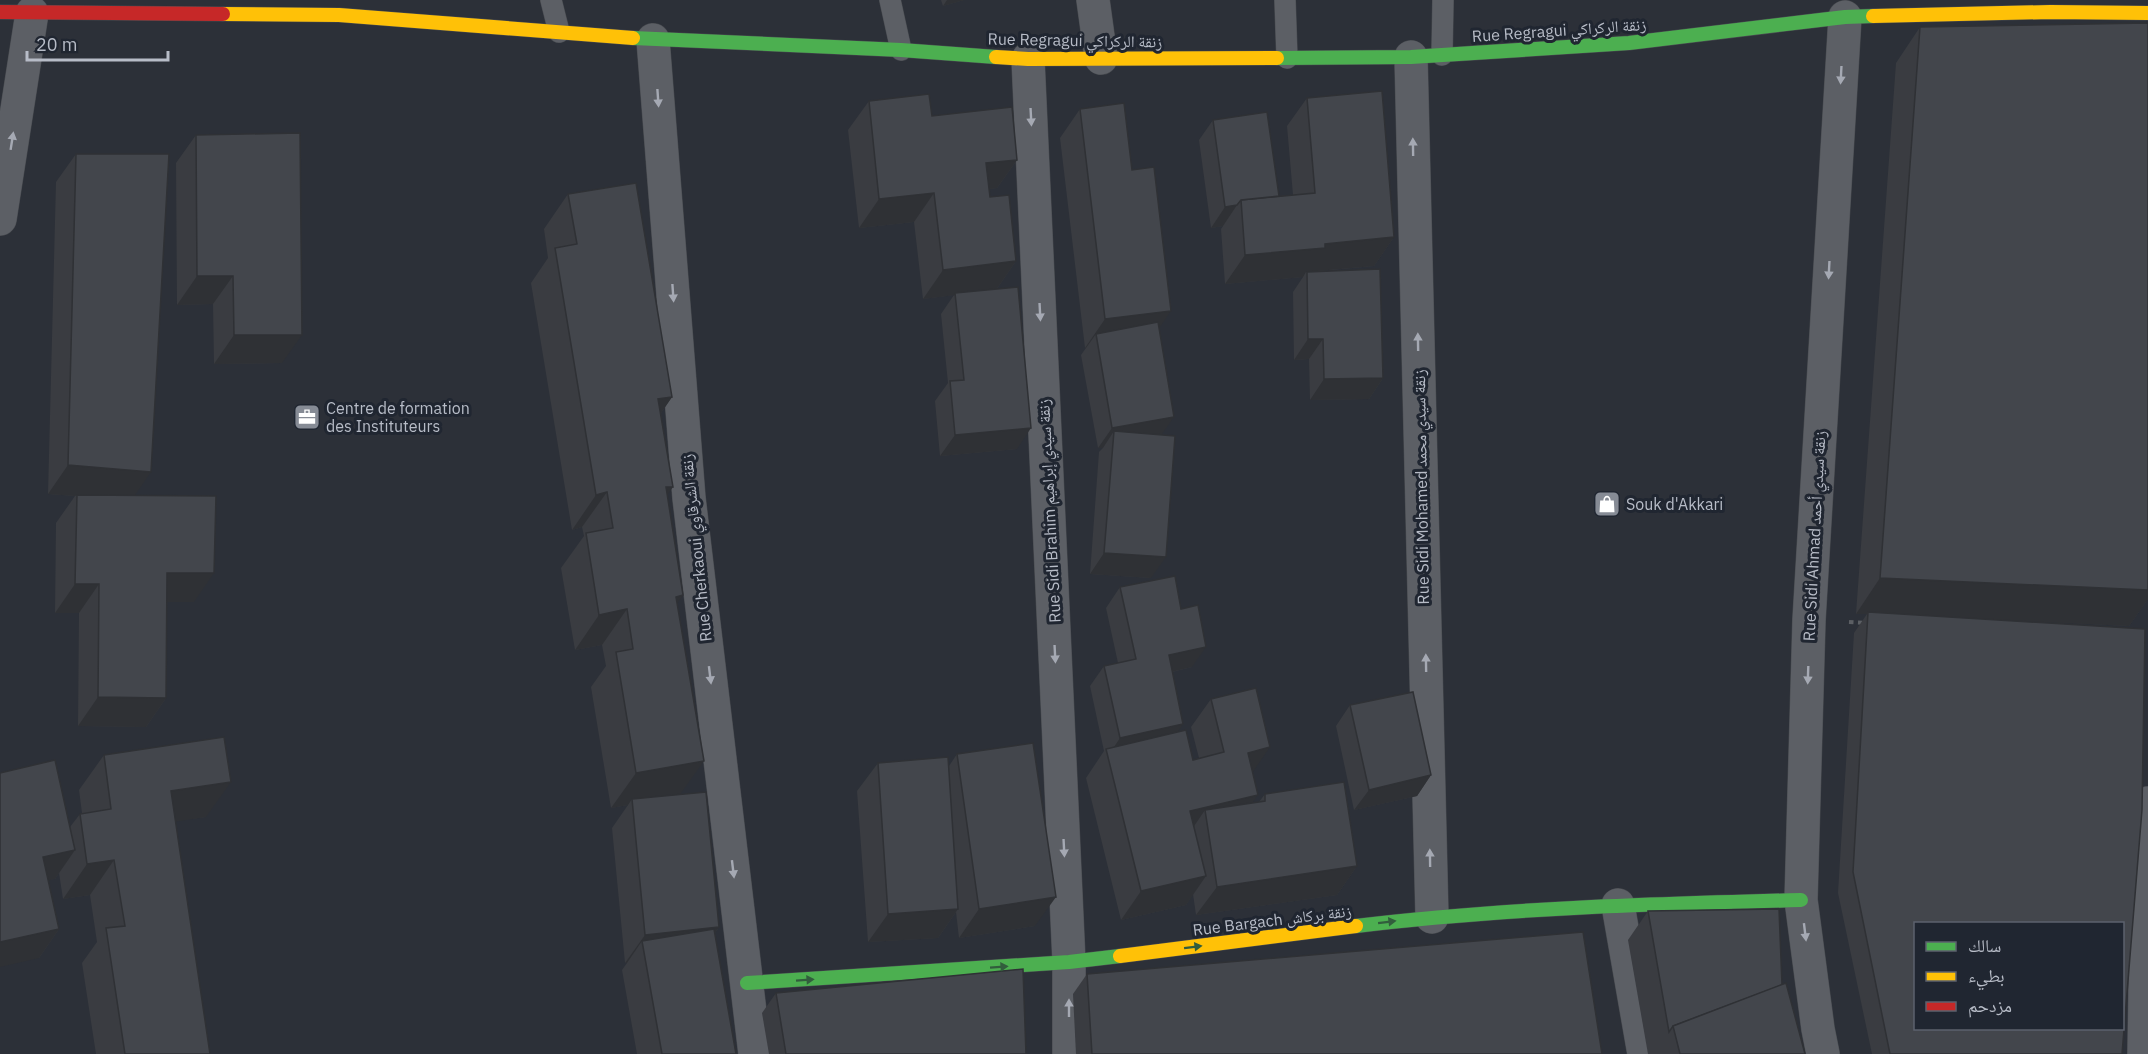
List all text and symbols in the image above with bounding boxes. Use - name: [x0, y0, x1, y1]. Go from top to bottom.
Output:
- street label: Rue Regragui زنقة الركراكي: [1471, 14, 1647, 49]
- scale bar: [27, 24, 168, 62]
- street label: Rue Regragui زنقة الركراكي: [987, 28, 1163, 55]
- text: 20 m: [36, 33, 78, 56]
- one-way arrow: [1836, 66, 1846, 85]
- one-way arrow: [653, 89, 663, 108]
- one-way arrow: [1027, 108, 1036, 127]
- one-way arrow: [8, 131, 17, 150]
- one-way arrow: [1408, 138, 1418, 157]
- one-way arrow: [1825, 261, 1834, 280]
- one-way arrow: [668, 283, 678, 302]
- one-way arrow: [1035, 302, 1044, 321]
- one-way arrow: [1413, 333, 1422, 352]
- street label: Rue Sidi Mohamed زنقة سيدي محمد: [1409, 369, 1436, 605]
- place label: Centre de formation des Instituteurs: [326, 398, 470, 436]
- street label: Rue Sidi Brahim زنقة سيدي إبراهيم: [1033, 398, 1068, 623]
- office icon: Centre de formation des Instituteurs: [292, 402, 322, 432]
- street label: Rue Sidi Ahmad زنقة سيدي أحمد: [1799, 430, 1833, 642]
- street label: Rue Cherkaoui زنقة الشرقاوي: [676, 453, 719, 643]
- shop icon: Souk d'Akkari: [1592, 489, 1622, 519]
- place label: Souk d'Akkari: [1626, 494, 1723, 514]
- one-way arrow: [1051, 644, 1060, 663]
- one-way arrow: [1421, 654, 1430, 673]
- one-way arrow: [1803, 665, 1812, 684]
- one-way arrow: [705, 666, 715, 685]
- one-way arrow: [1059, 839, 1068, 858]
- one-way arrow: [1426, 849, 1435, 868]
- one-way arrow: [728, 859, 738, 878]
- street label: Rue Bargach زنقة بركاش: [1191, 900, 1353, 941]
- one-way arrow: [1377, 918, 1396, 927]
- legend: [1914, 922, 2124, 1030]
- one-way arrow: [1801, 923, 1810, 942]
- text: سالك: [1968, 934, 2001, 957]
- one-way arrow: [1184, 942, 1203, 951]
- one-way arrow: [990, 962, 1009, 972]
- text: بطيء: [1968, 964, 2005, 991]
- one-way arrow: [795, 975, 814, 984]
- text: مزدحم: [1968, 994, 2012, 1018]
- one-way arrow: [1064, 999, 1074, 1018]

